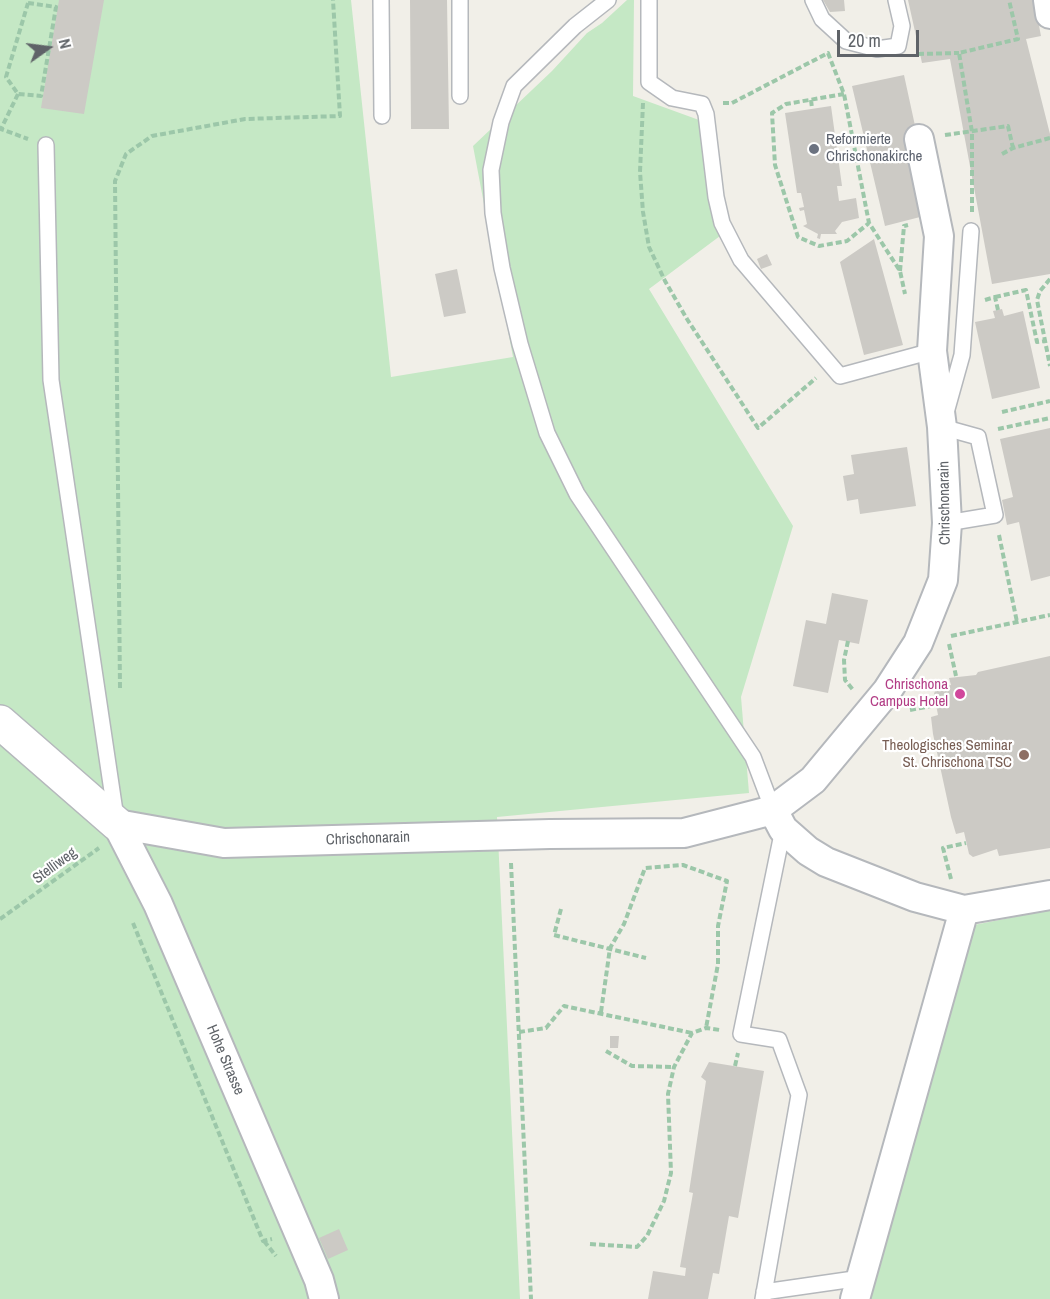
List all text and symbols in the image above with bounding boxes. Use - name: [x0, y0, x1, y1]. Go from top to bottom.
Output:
- north arrow: [18, 18, 78, 78]
- scale bar: [840, 18, 922, 56]
- text: 20 m: [848, 28, 881, 53]
- text: N: [54, 36, 77, 51]
- place label: Reformierte Chrischonakirche: [826, 131, 922, 166]
- marker: Reformierte Chrischonakirche: [807, 142, 821, 156]
- street label: Chrischonarain: [935, 461, 955, 545]
- place label: Chrischona Campus Hotel: [870, 676, 948, 711]
- marker: Chrischona Campus Hotel: [953, 687, 967, 701]
- place label: Theologisches Seminar St. Chrischona TSC: [882, 737, 1012, 772]
- marker: Theologisches Seminar St. Chrischona TSC: [1017, 748, 1031, 762]
- street label: Chrischonarain: [326, 829, 410, 849]
- street label: Stelliweg: [30, 844, 80, 888]
- street label: Hohe Strasse: [202, 1022, 248, 1098]

